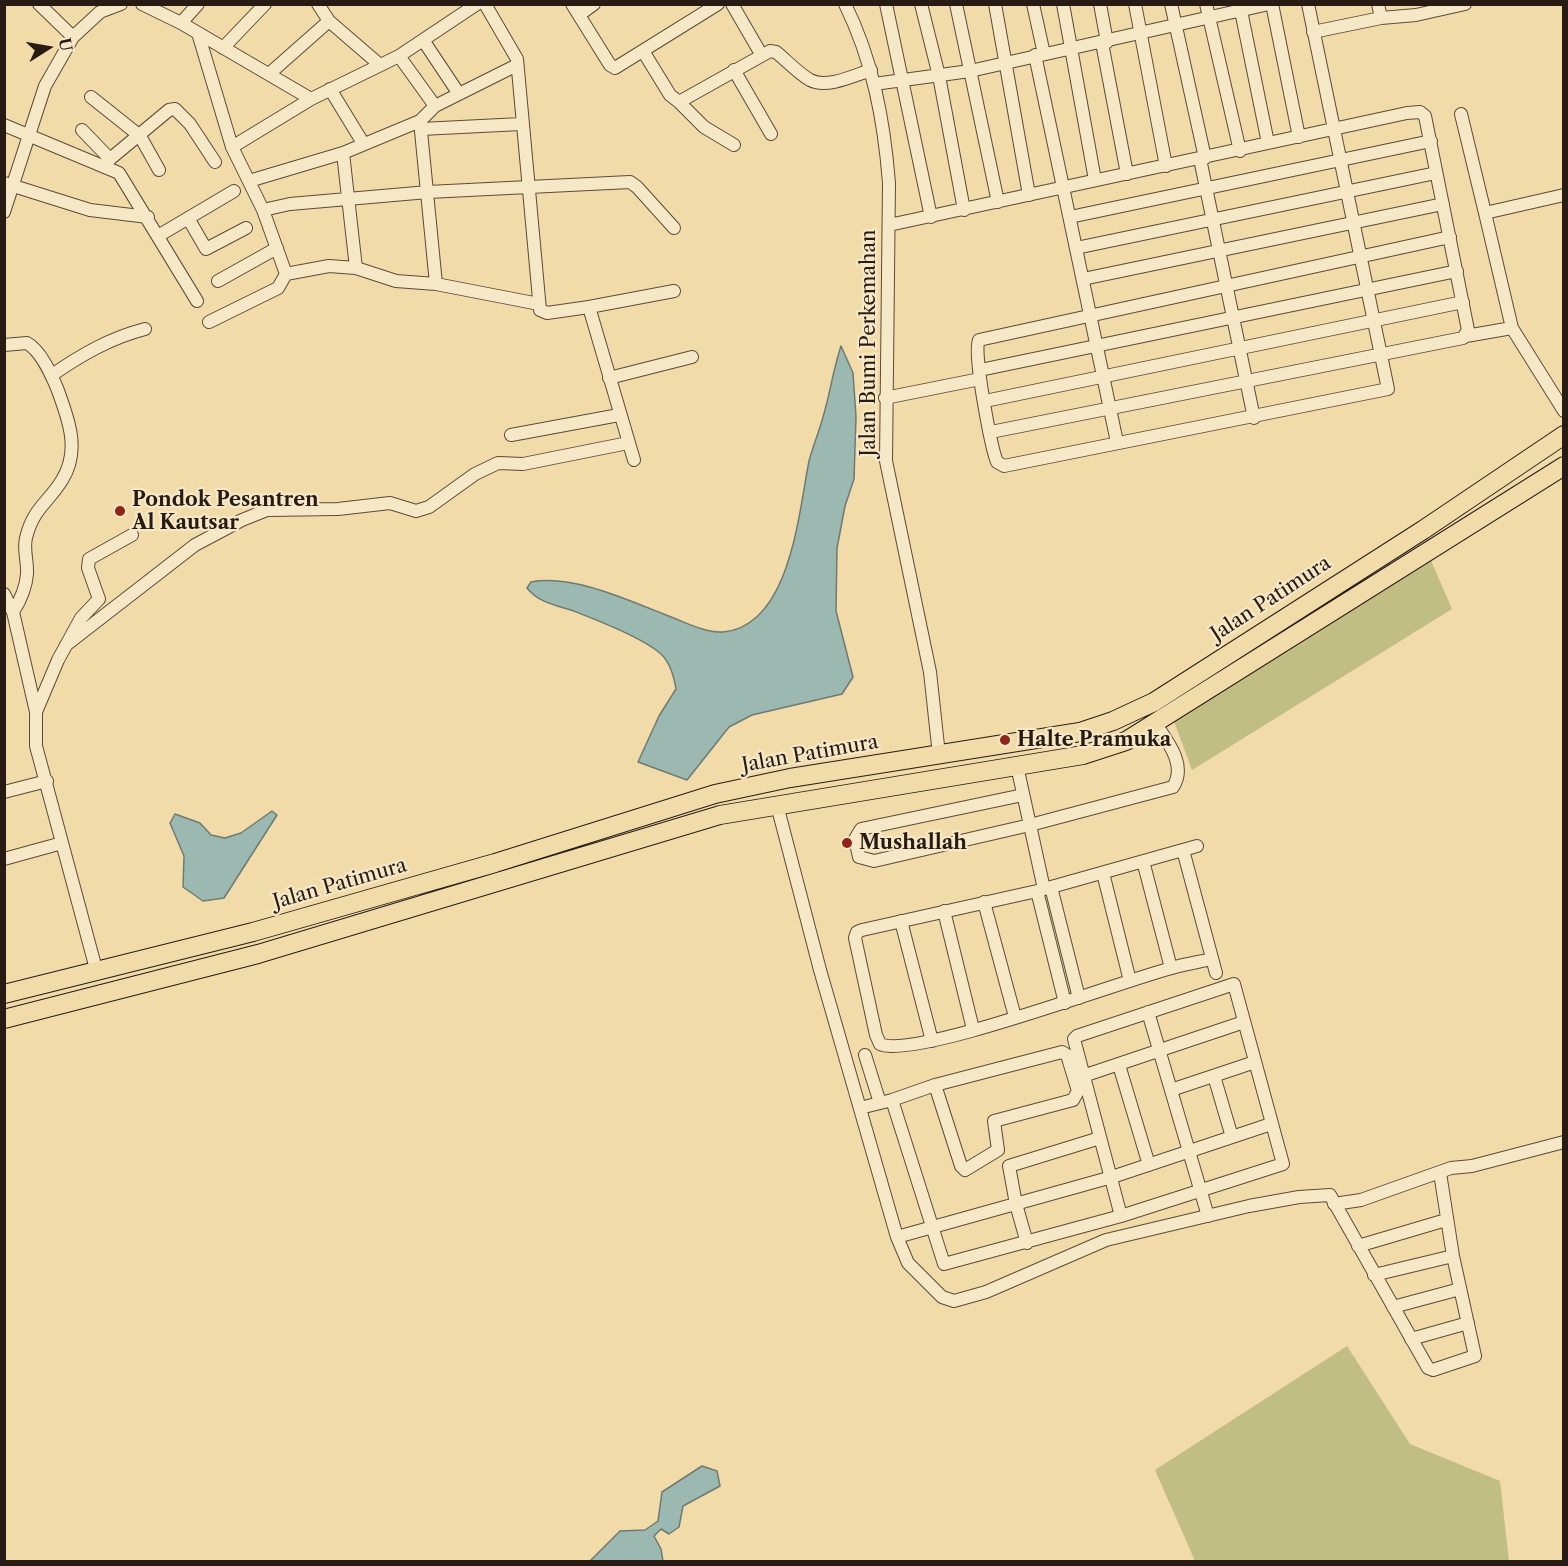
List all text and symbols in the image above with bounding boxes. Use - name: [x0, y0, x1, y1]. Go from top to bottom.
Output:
- north arrow: [18, 18, 78, 78]
- text: U: [55, 36, 77, 53]
- street label: Jalan Bumi Perkemahan: [857, 229, 881, 457]
- place label: Pondok Pesantren Al Kautsar: [132, 488, 319, 535]
- marker: Pondok Pesantren Al Kautsar: [113, 504, 127, 518]
- street label: Jalan Patimura: [1207, 551, 1335, 647]
- place label: Halte Pramuka: [1017, 728, 1171, 752]
- street label: Jalan Patimura: [740, 730, 880, 778]
- marker: Halte Pramuka: [998, 733, 1012, 747]
- place label: Mushallah: [859, 831, 967, 855]
- marker: Mushallah: [840, 836, 854, 850]
- street label: Jalan Patimura: [270, 853, 410, 915]

